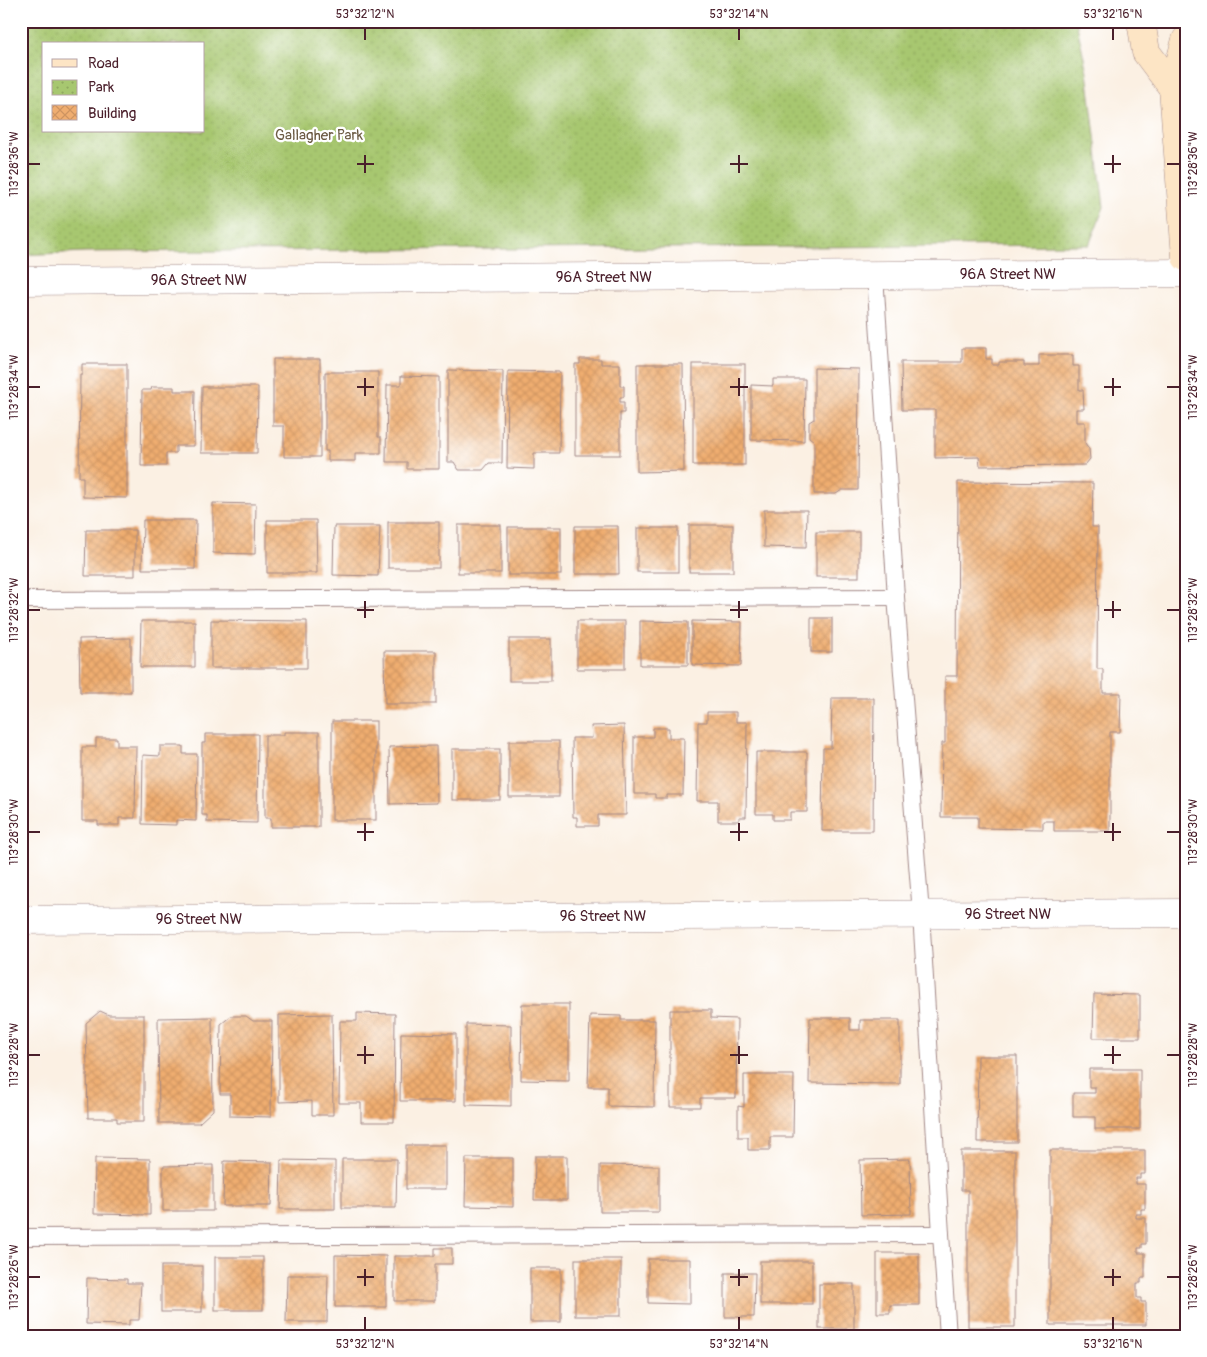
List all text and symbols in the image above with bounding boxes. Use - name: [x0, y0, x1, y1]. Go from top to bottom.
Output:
- text: 53°32'12"N: [336, 7, 394, 22]
- text: 53°32'14"N: [710, 7, 768, 22]
- text: 53°32'16"N: [1084, 7, 1142, 22]
- legend: [42, 42, 205, 132]
- text: Road: [88, 54, 119, 73]
- text: Park: [88, 78, 115, 97]
- text: Building: [88, 104, 136, 123]
- park label: Gallagher Park: [275, 126, 364, 145]
- text: 113°28'36"W: [7, 131, 22, 197]
- text: 113°28'36"W: [1186, 131, 1201, 197]
- street label: 96A Street NW: [960, 265, 1056, 284]
- street label: 96A Street NW: [556, 268, 652, 287]
- street label: 96A Street NW: [151, 271, 247, 290]
- text: 113°28'34"W: [7, 354, 22, 420]
- text: 113°28'34"W: [1186, 354, 1201, 420]
- text: 113°28'32"W: [7, 578, 22, 643]
- text: 113°28'32"W: [1186, 578, 1201, 643]
- text: 113°28'30"W: [7, 799, 22, 865]
- text: 113°28'30"W: [1186, 799, 1201, 865]
- street label: 96 Street NW: [965, 905, 1051, 924]
- street label: 96 Street NW: [560, 907, 646, 926]
- street label: 96 Street NW: [156, 910, 242, 929]
- text: 113°28'28"W: [7, 1023, 22, 1087]
- text: 113°28'28"W: [1186, 1023, 1201, 1087]
- text: 113°28'26"W: [7, 1244, 22, 1310]
- text: 113°28'26"W: [1186, 1244, 1201, 1310]
- text: 53°32'12"N: [336, 1337, 394, 1352]
- text: 53°32'14"N: [710, 1337, 768, 1352]
- text: 53°32'16"N: [1084, 1337, 1142, 1352]

